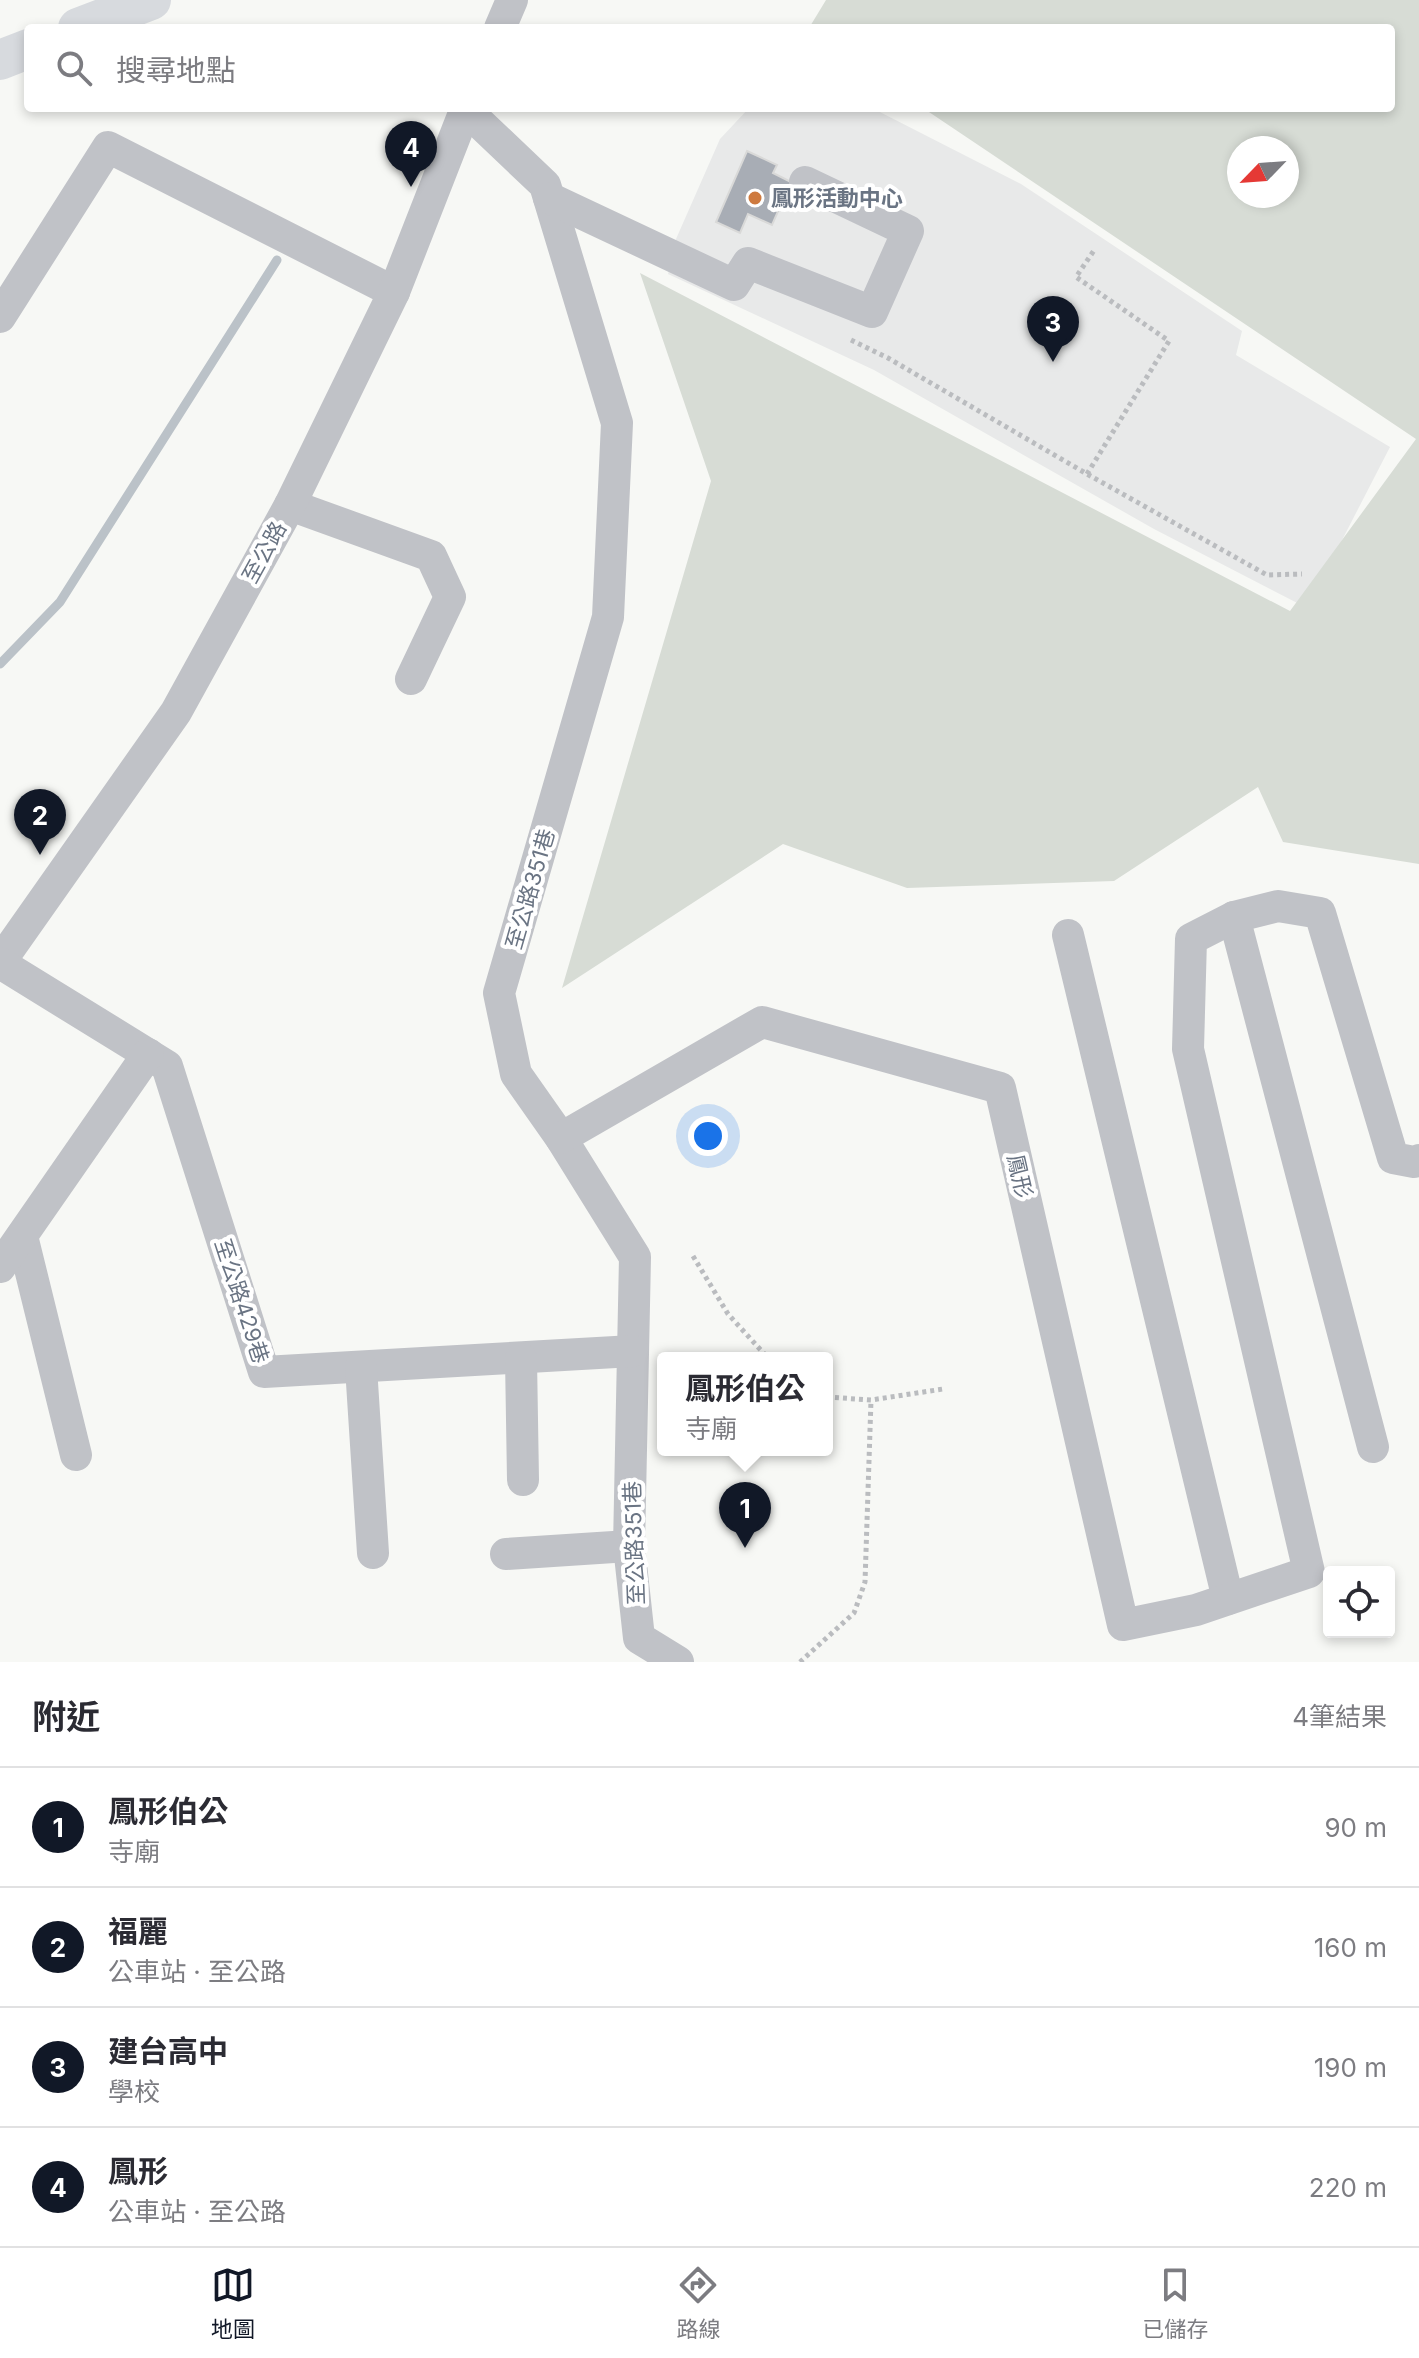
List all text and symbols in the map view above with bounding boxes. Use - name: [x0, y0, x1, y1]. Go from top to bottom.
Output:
- search box: [24, 24, 1395, 112]
- icon: search: [52, 46, 96, 90]
- text: 搜尋地點: [116, 52, 236, 88]
- pin: 4: [385, 121, 437, 187]
- north arrow: [1227, 136, 1299, 208]
- place label: 鳳形活動中心: [771, 185, 903, 211]
- marker: 鳳形活動中心: [746, 189, 764, 207]
- pin: 3: [1027, 296, 1079, 362]
- street label: 至公路: [237, 517, 291, 587]
- pin: 2: [14, 789, 66, 855]
- street label: 至公路351巷: [500, 826, 560, 952]
- your location: [688, 1116, 728, 1156]
- street label: 鳳形: [1002, 1152, 1038, 1200]
- street label: 至公路429巷: [210, 1236, 274, 1366]
- popup: [657, 1352, 833, 1456]
- text: 鳳形伯公: [685, 1370, 805, 1406]
- text: 寺廟: [685, 1413, 737, 1444]
- street label: 至公路351巷: [619, 1481, 649, 1605]
- pin: 1: [719, 1482, 771, 1548]
- map controls: [1323, 1566, 1395, 1638]
- button: locate: [1323, 1566, 1395, 1638]
- text: 附近: [32, 1696, 100, 1737]
- text: 4筆結果: [1292, 1701, 1387, 1732]
- text: 鳳形伯公: [108, 1793, 228, 1829]
- text: 1: [52, 1812, 64, 1843]
- text: 90 m: [1324, 1812, 1387, 1843]
- text: 寺廟: [108, 1836, 160, 1867]
- text: 福麗: [108, 1913, 168, 1949]
- text: 2: [50, 1932, 66, 1963]
- text: 160 m: [1314, 1932, 1387, 1963]
- text: 公車站 · 至公路: [108, 1956, 286, 1987]
- text: 建台高中: [108, 2033, 228, 2069]
- text: 3: [50, 2052, 66, 2083]
- text: 190 m: [1314, 2052, 1387, 2083]
- text: 學校: [108, 2076, 160, 2107]
- text: 鳳形: [108, 2153, 168, 2189]
- text: 4: [49, 2172, 67, 2203]
- text: 220 m: [1309, 2172, 1387, 2203]
- text: 公車站 · 至公路: [108, 2196, 286, 2227]
- tab: 地圖: [211, 2263, 255, 2343]
- tab: 路線: [676, 2263, 720, 2343]
- tab: 已儲存: [1142, 2263, 1208, 2343]

